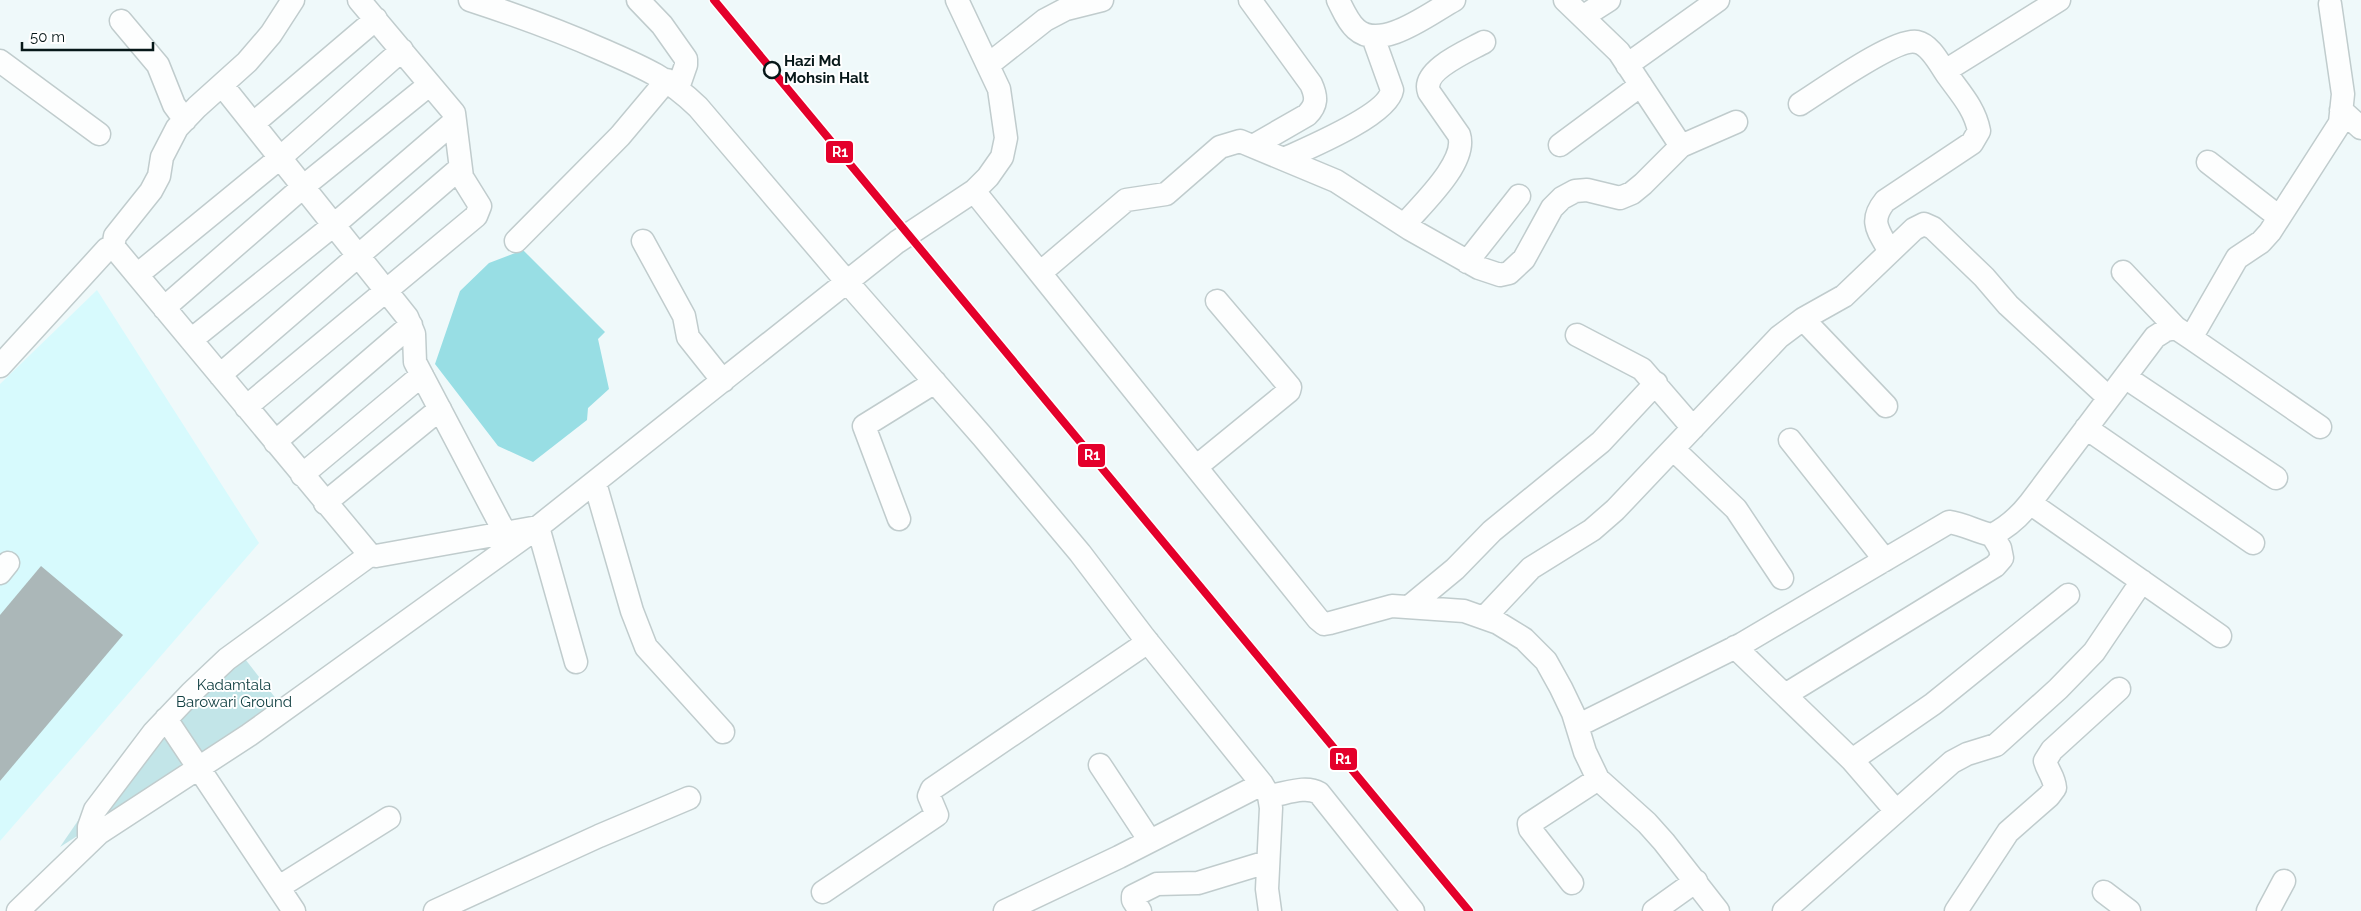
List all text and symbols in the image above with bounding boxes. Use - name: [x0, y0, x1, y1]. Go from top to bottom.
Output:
- scale bar: [22, 20, 154, 52]
- text: 50 m: [30, 28, 65, 46]
- place label: Hazi Md Mohsin Halt: [784, 52, 869, 87]
- marker: Hazi Md Mohsin Halt: [763, 61, 781, 79]
- line badge: R1: [825, 140, 854, 164]
- text: R1: [832, 144, 848, 160]
- line badge: R1: [1077, 443, 1106, 468]
- text: R1: [1084, 447, 1100, 463]
- park label: Kadamtala Barowari Ground: [176, 676, 292, 711]
- line badge: R1: [1329, 747, 1358, 771]
- text: R1: [1335, 751, 1351, 767]

